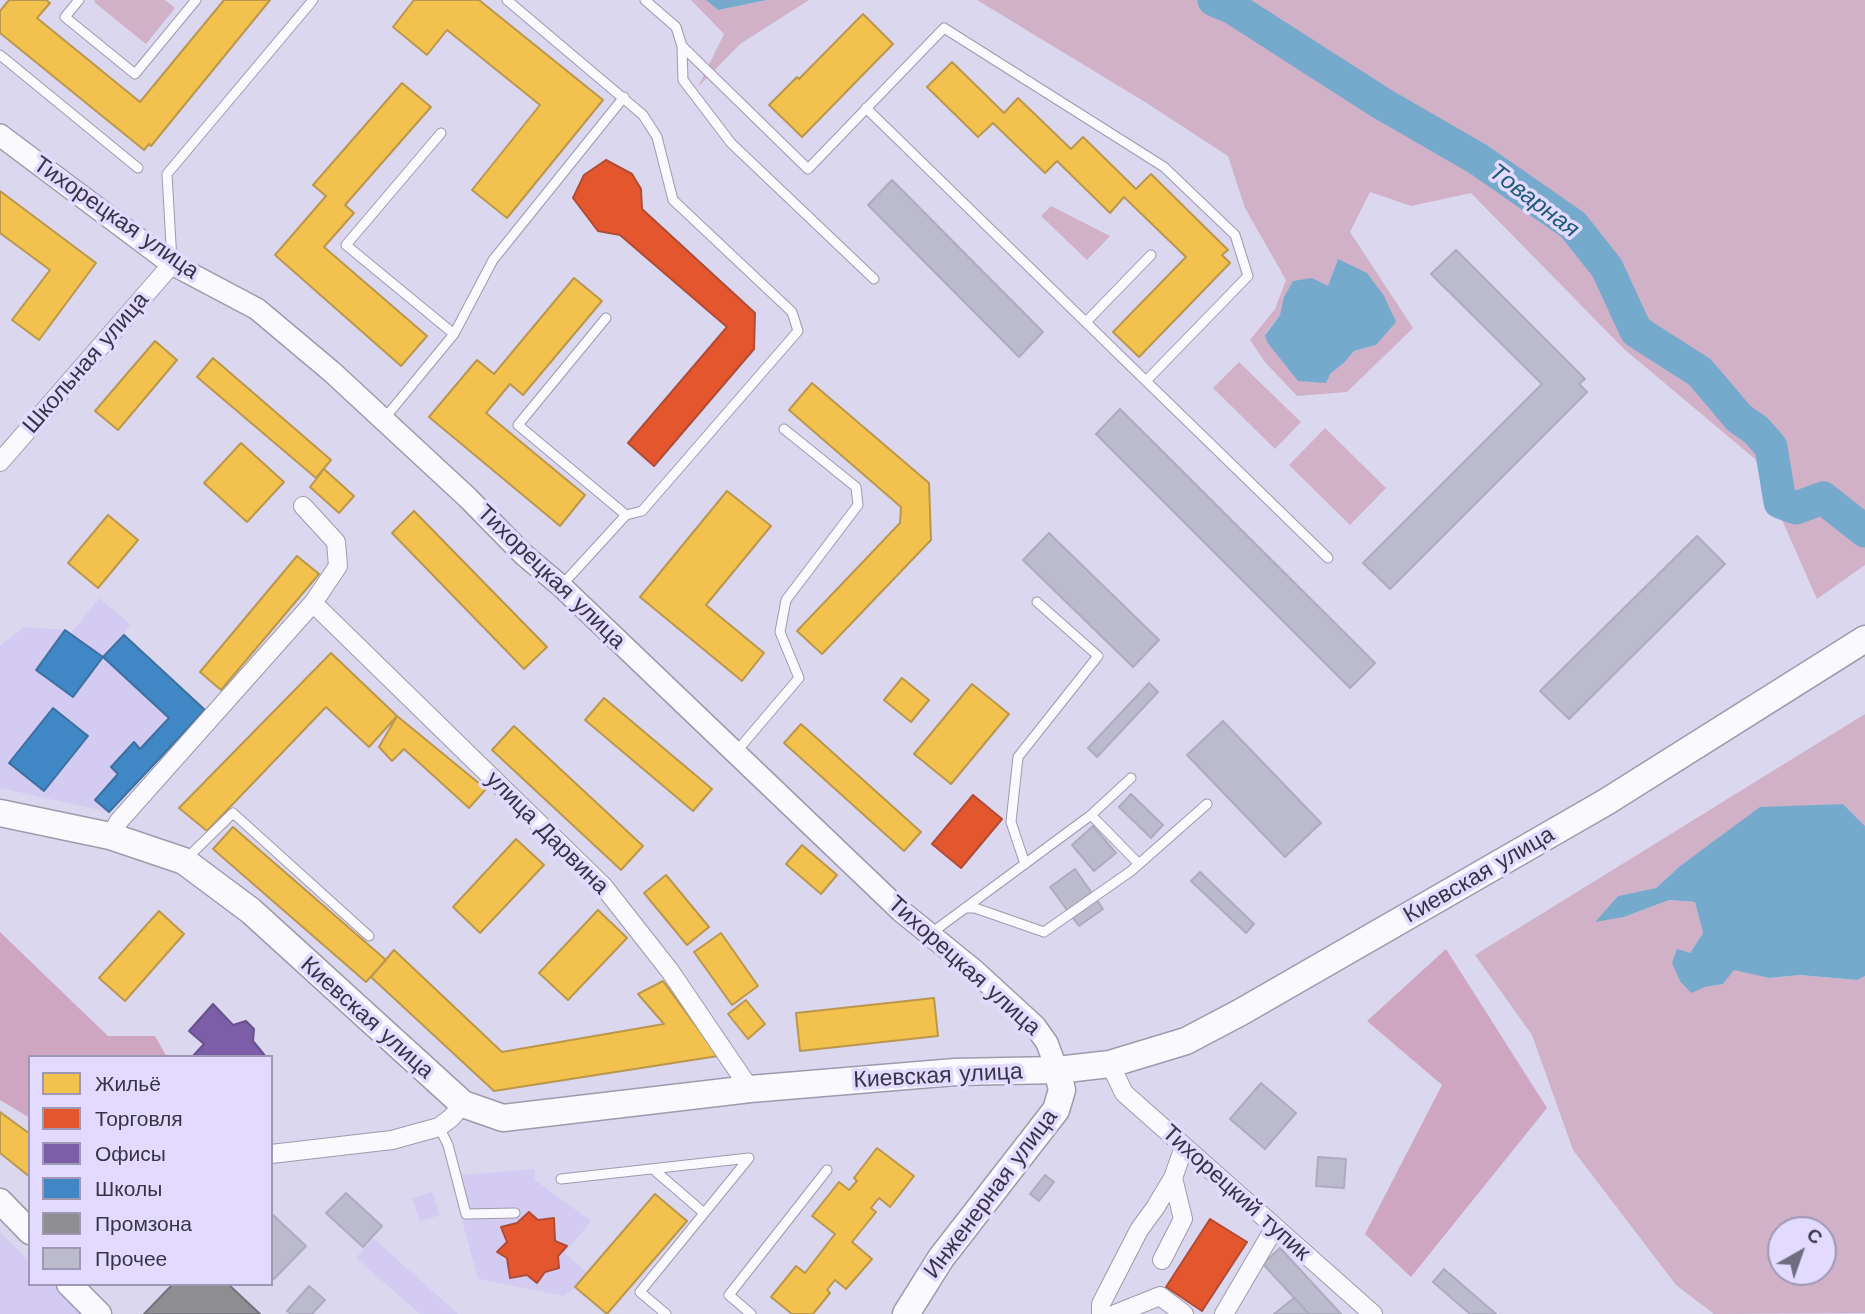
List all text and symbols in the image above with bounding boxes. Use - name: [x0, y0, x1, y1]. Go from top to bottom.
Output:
- street label: Тихорецкая улица: [28, 151, 204, 285]
- water label: Товарная: [1483, 158, 1585, 244]
- street label: Школьная улица: [17, 287, 155, 439]
- street label: Тихорецкая улица: [471, 499, 631, 655]
- street label: улица Дарвина: [480, 766, 614, 900]
- street label: Киевская улица: [1399, 821, 1559, 929]
- street label: Тихорецкая улица: [882, 890, 1046, 1042]
- street label: Киевская улица: [295, 951, 439, 1085]
- legend: [28, 1055, 273, 1286]
- street label: Киевская улица: [853, 1058, 1023, 1094]
- text: Жильё: [95, 1071, 161, 1096]
- street label: Инженерная улица: [918, 1104, 1064, 1284]
- text: Торговля: [95, 1106, 183, 1131]
- street label: Тихорецкий тупик: [1156, 1119, 1316, 1267]
- text: Офисы: [95, 1141, 166, 1166]
- text: Школы: [95, 1176, 162, 1201]
- text: Промзона: [95, 1211, 192, 1236]
- north arrow: [1767, 1216, 1837, 1286]
- text: С: [1802, 1223, 1827, 1249]
- text: Прочее: [95, 1246, 167, 1271]

